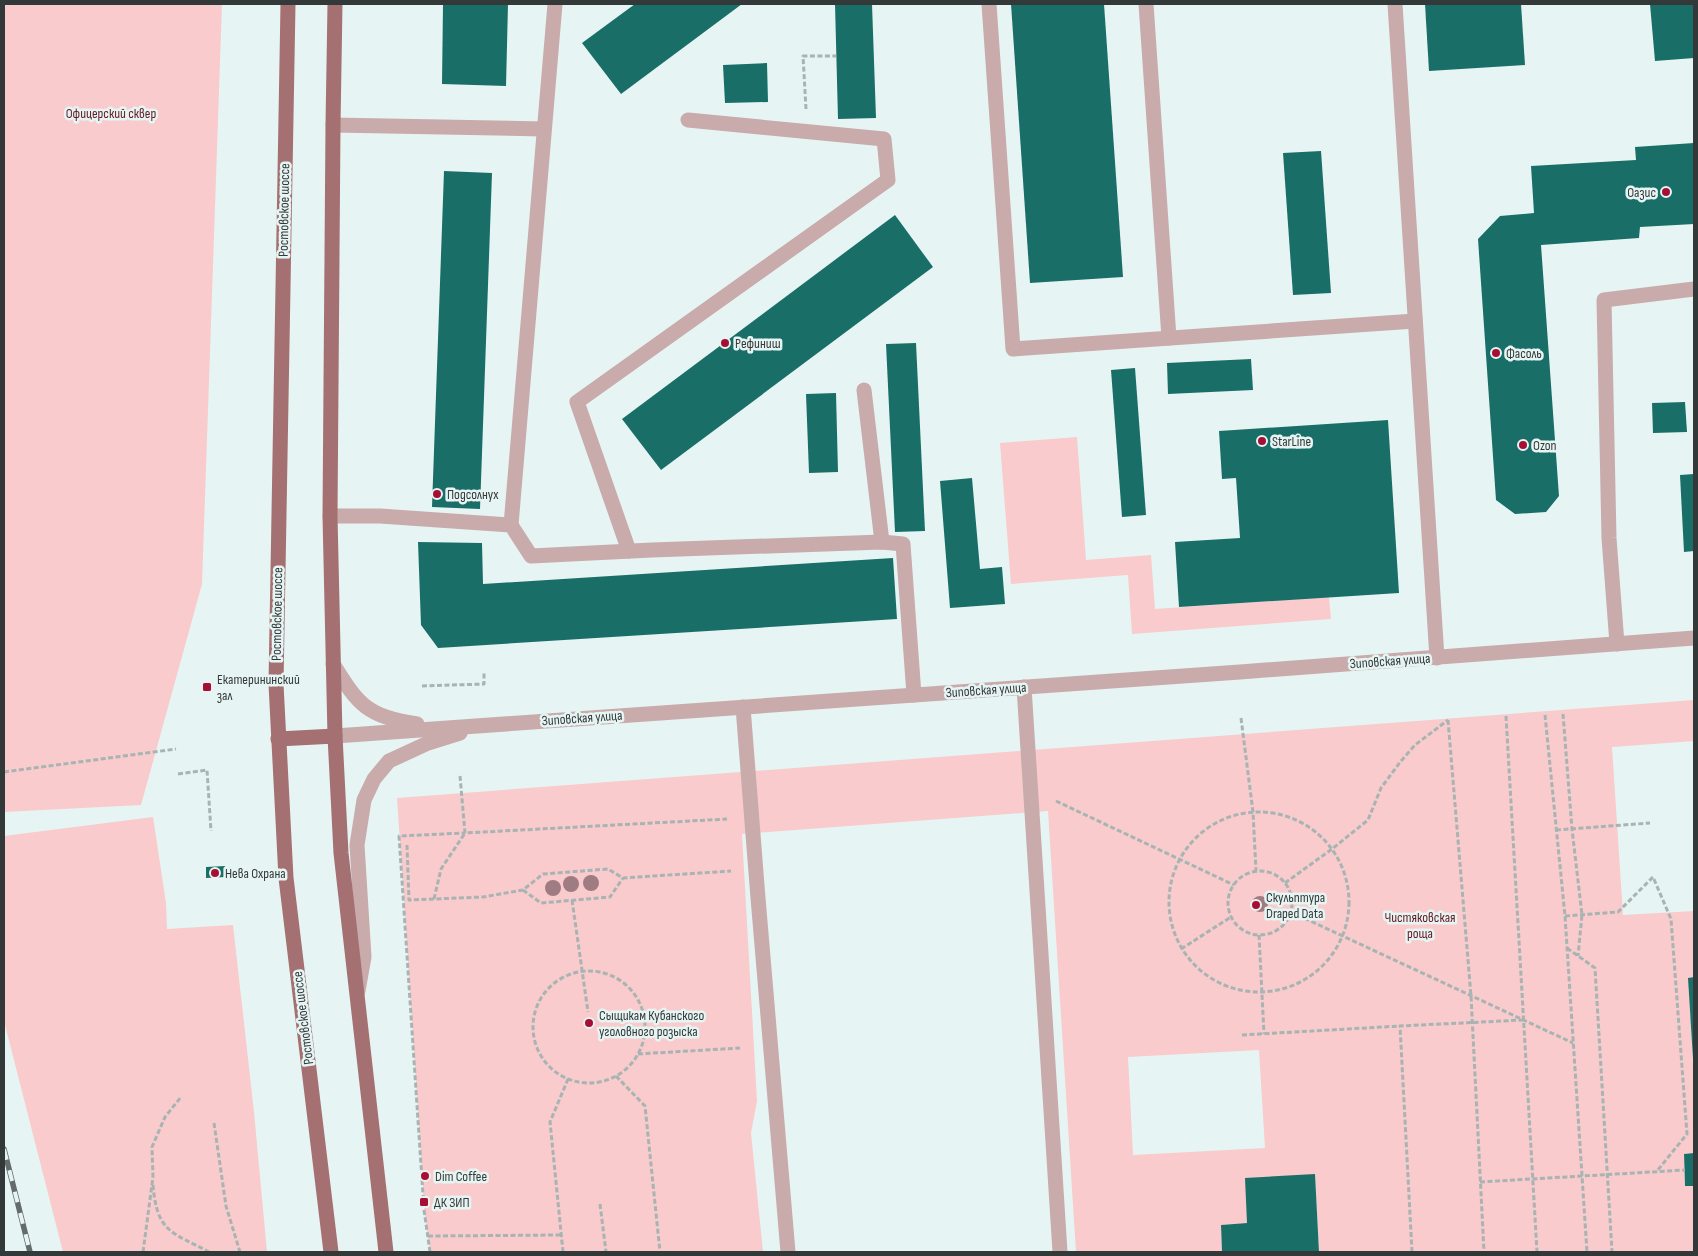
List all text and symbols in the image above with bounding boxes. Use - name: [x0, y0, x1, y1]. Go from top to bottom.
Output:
- park label: Офицерский сквер: [66, 105, 156, 122]
- street label: Ростовское шоссе: [275, 163, 293, 257]
- place label: Оазис: [1627, 184, 1656, 201]
- marker: Оазис: [1660, 186, 1672, 198]
- place label: Рефиниш: [735, 335, 781, 352]
- marker: Рефиниш: [719, 337, 731, 349]
- place label: Фасоль: [1506, 345, 1542, 362]
- marker: Фасоль: [1490, 347, 1502, 359]
- place label: StarLine: [1272, 433, 1311, 450]
- marker: StarLine: [1256, 435, 1268, 447]
- place label: Ozon: [1533, 437, 1557, 454]
- marker: Ozon: [1517, 439, 1529, 451]
- place label: Подсолнух: [447, 486, 499, 503]
- marker: Подсолнух: [431, 488, 443, 500]
- street label: Ростовское шоссе: [268, 567, 286, 661]
- street label: Зиповская улица: [1349, 650, 1431, 672]
- place label: Екатерининский зал: [217, 671, 300, 704]
- street label: Зиповская улица: [945, 679, 1027, 701]
- marker: Екатерининский зал: [201, 681, 213, 693]
- street label: Зиповская улица: [541, 707, 623, 729]
- place label: Нева Охрана: [225, 865, 286, 882]
- marker: Нева Охрана: [209, 867, 221, 879]
- place label: Скульптура Draped Data: [1266, 889, 1325, 922]
- marker: Скульптура Draped Data: [1250, 899, 1262, 911]
- park label: Чистяковская роща: [1384, 909, 1456, 942]
- street label: Ростовское шоссе: [289, 970, 317, 1066]
- place label: Сыщикам Кубанского уголовного розыска: [599, 1007, 704, 1040]
- marker: Сыщикам Кубанского уголовного розыска: [583, 1017, 595, 1029]
- place label: Dim Coffee: [435, 1168, 487, 1185]
- marker: Dim Coffee: [419, 1170, 431, 1182]
- place label: ДК ЗИП: [434, 1194, 470, 1211]
- marker: ДК ЗИП: [418, 1196, 430, 1208]

